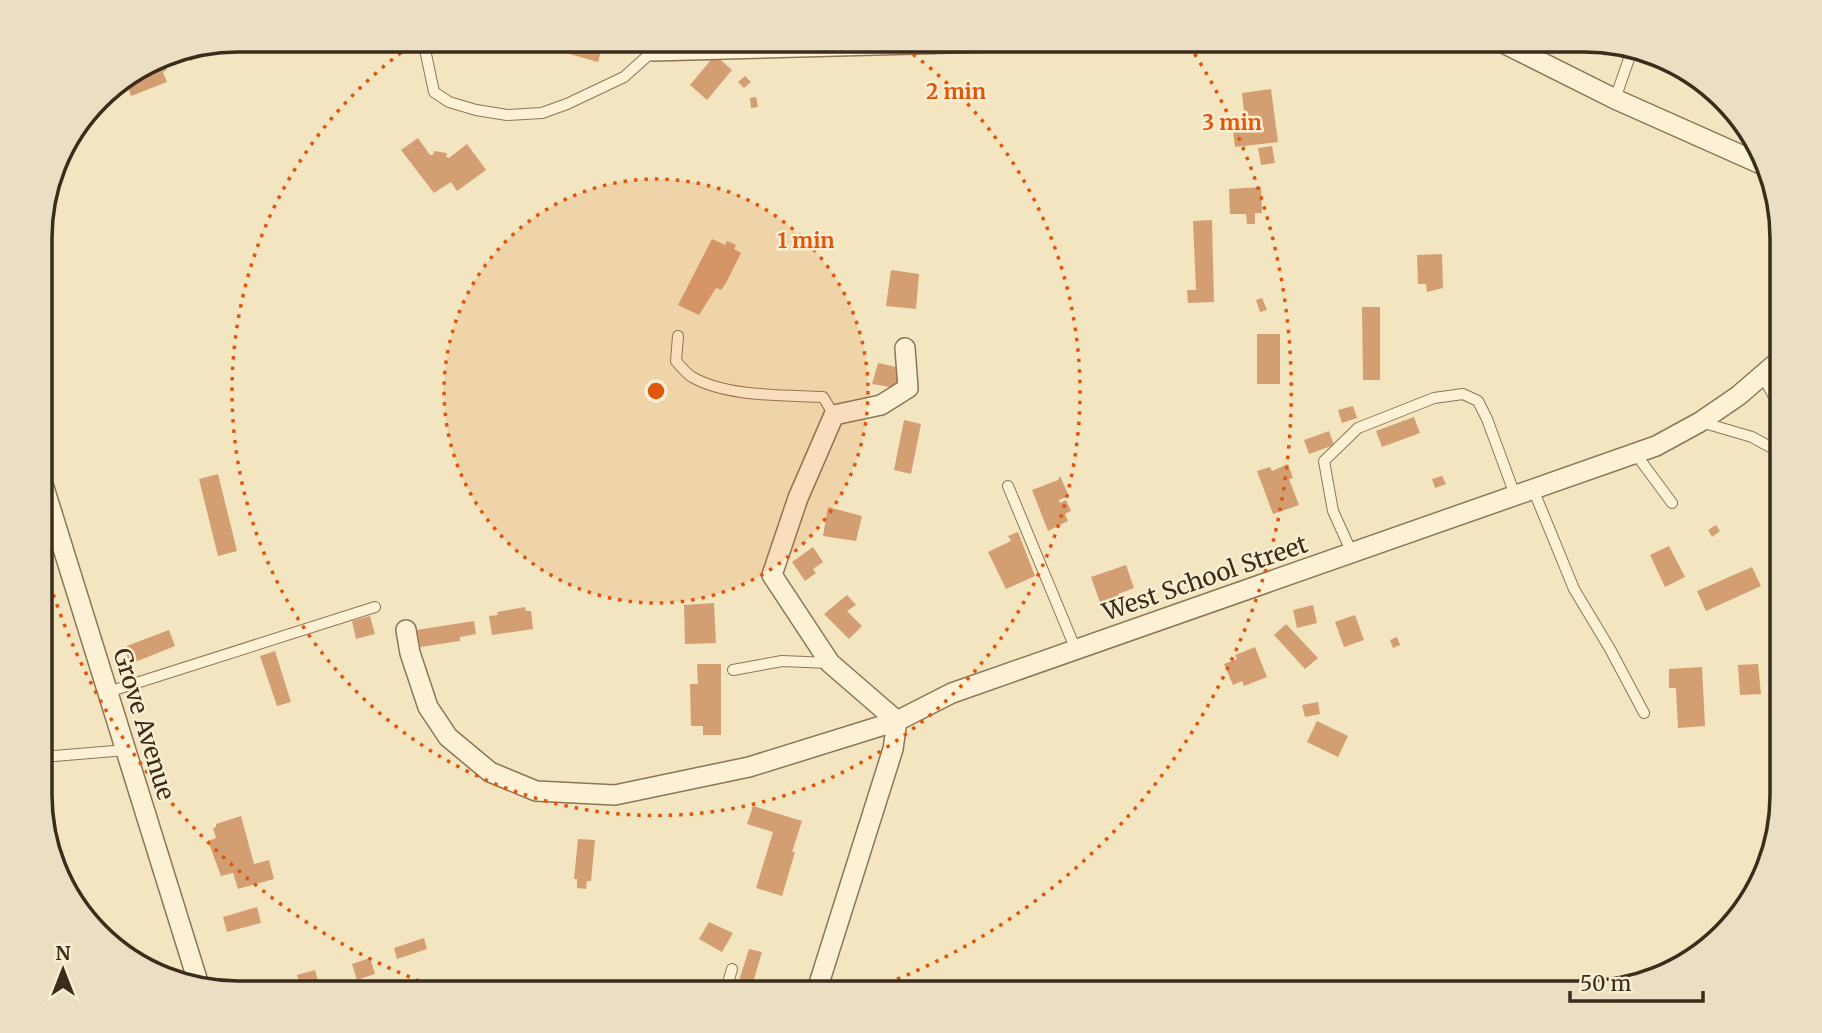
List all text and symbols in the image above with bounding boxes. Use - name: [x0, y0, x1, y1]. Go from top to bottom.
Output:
- text: 2 min: [926, 78, 986, 105]
- text: 3 min: [1202, 109, 1262, 136]
- text: 1 min: [777, 227, 835, 254]
- centre of rings: [644, 379, 668, 403]
- street label: West School Street: [1097, 528, 1312, 628]
- street label: Grove Avenue: [106, 644, 182, 804]
- north arrow: [28, 935, 98, 1005]
- text: N: [55, 941, 71, 965]
- scale bar: [1570, 960, 1703, 1004]
- text: 50 m: [1580, 970, 1631, 997]

